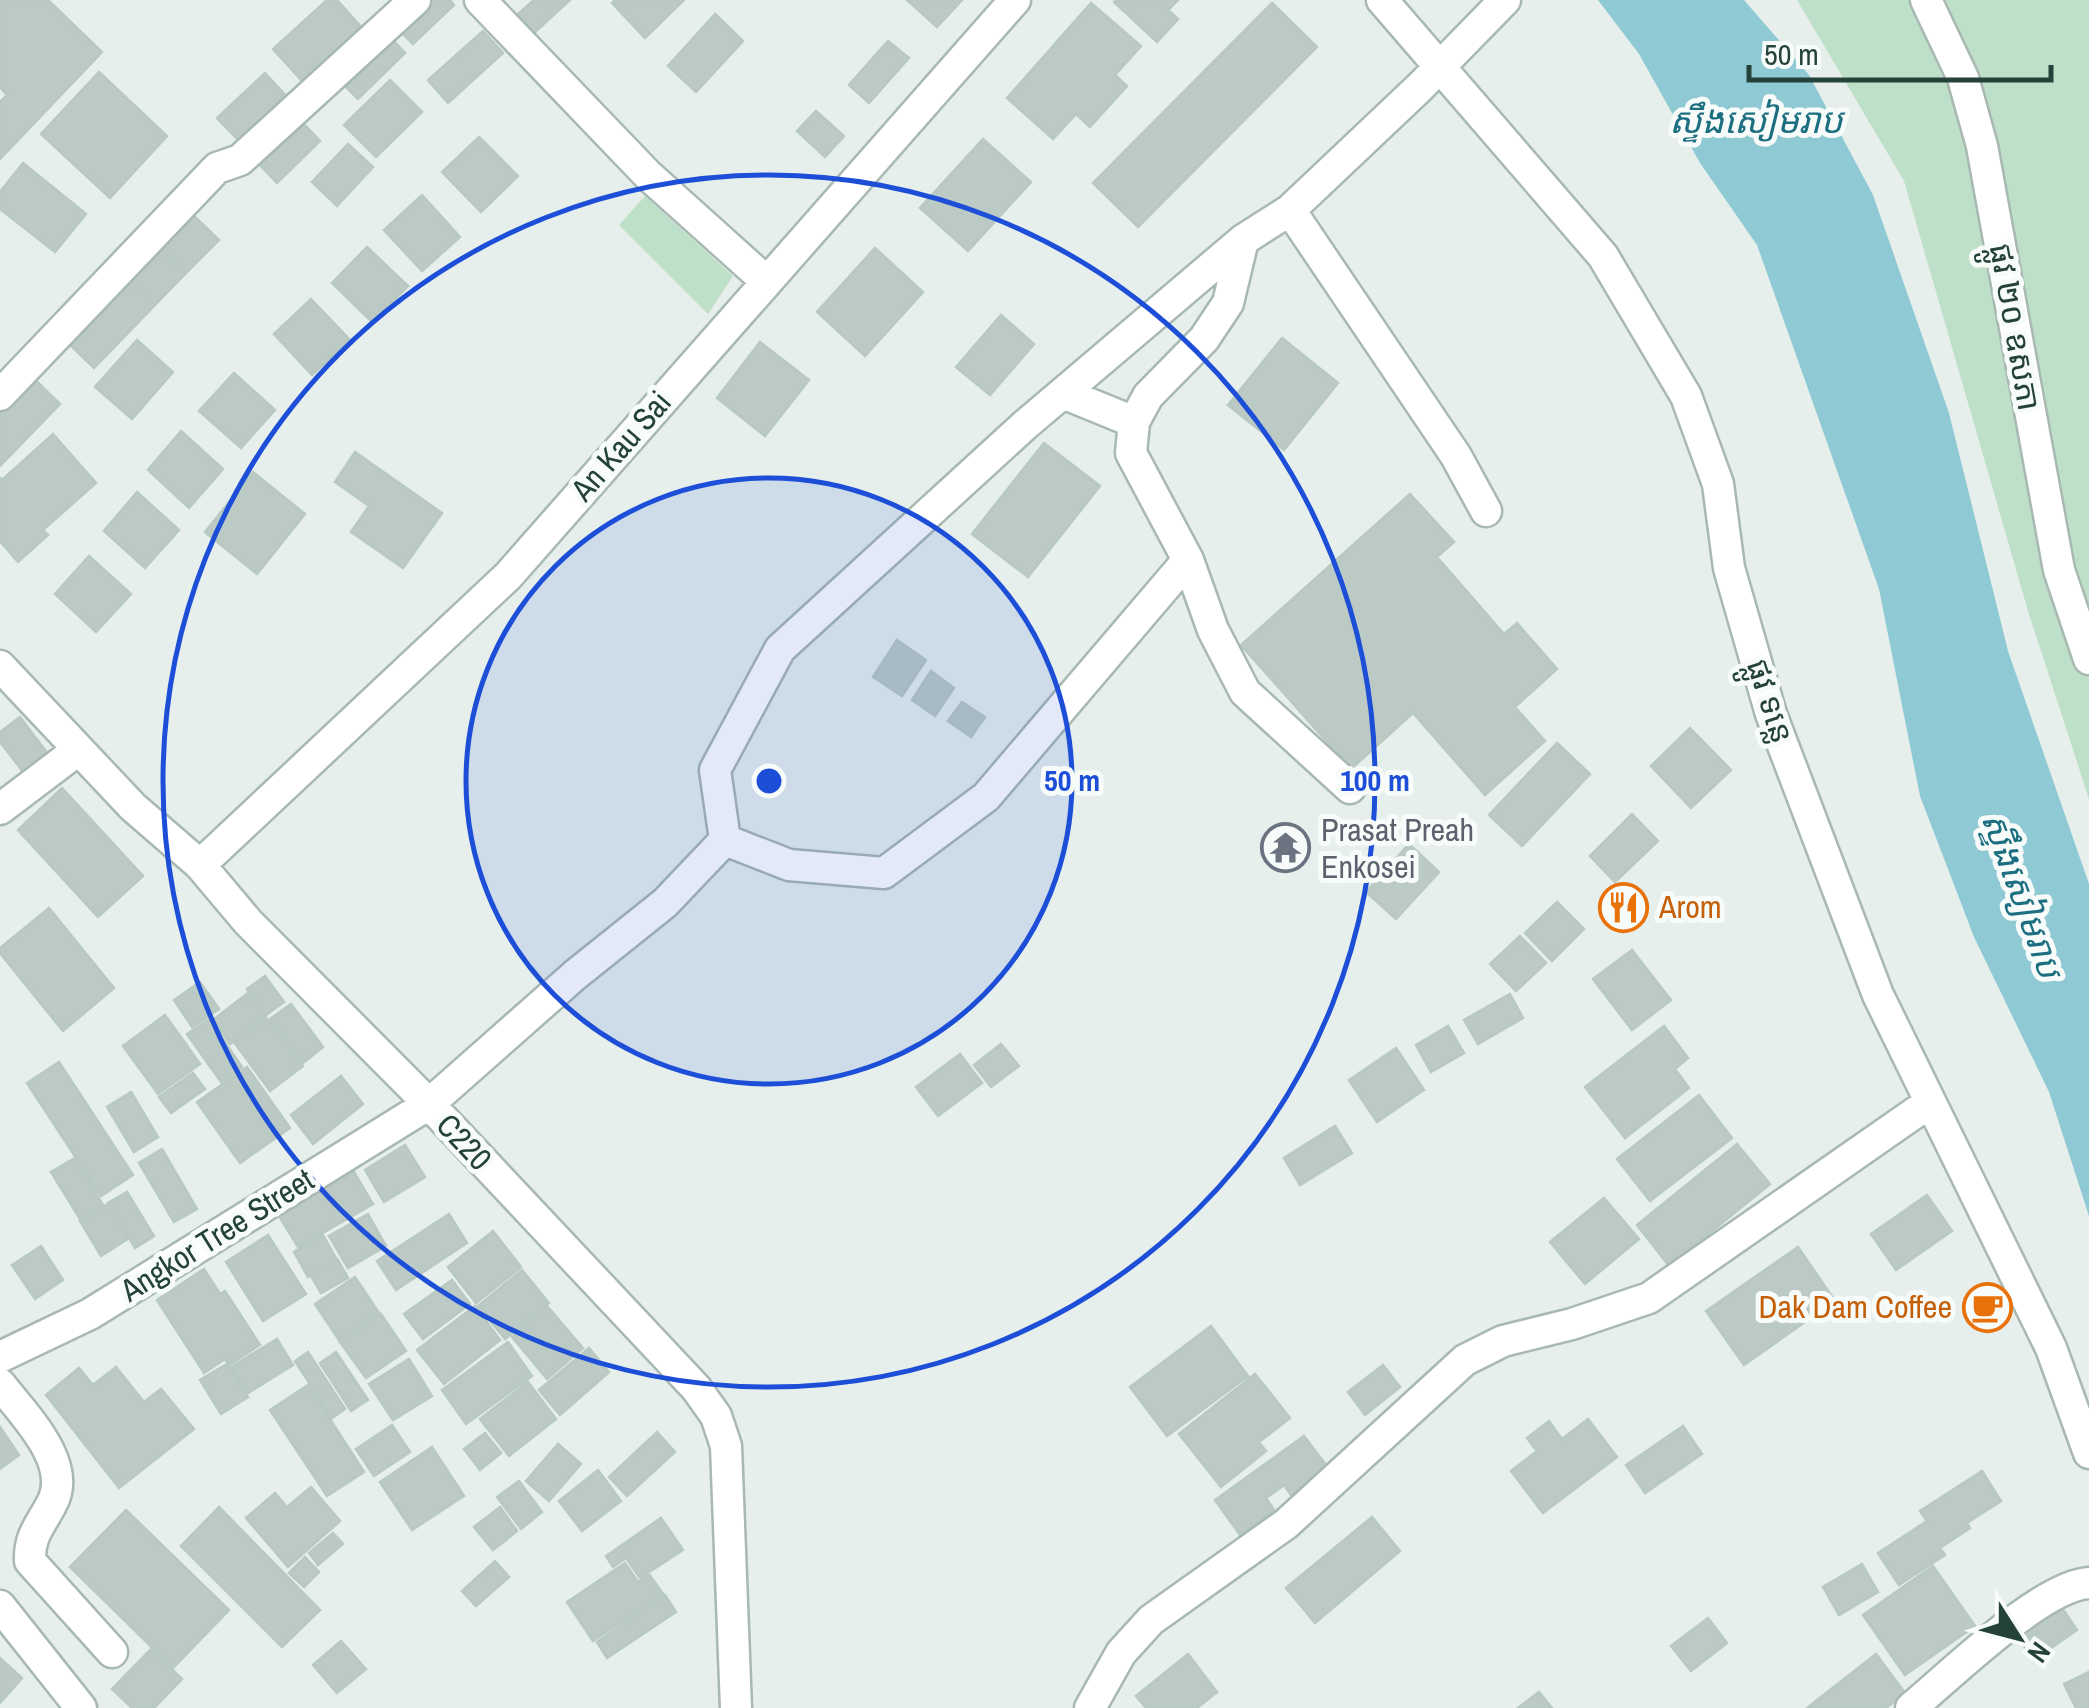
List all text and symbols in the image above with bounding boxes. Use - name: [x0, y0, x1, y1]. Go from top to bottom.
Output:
- scale bar: [1749, 20, 2052, 82]
- text: 50 m: [1764, 34, 1819, 74]
- water label: ស្ទឹងសៀមរាប: [1669, 97, 1845, 144]
- street label: ផ្លូវ ២០ ឧសភា: [1972, 240, 2051, 415]
- street label: An Kau Sai: [560, 381, 680, 511]
- street label: ផ្លូវ ទន្លេ: [1730, 653, 1804, 751]
- text: 50 m: [1044, 760, 1100, 800]
- text: 100 m: [1340, 760, 1410, 800]
- centre of rings: [751, 763, 787, 799]
- water label: ស្ទឹងសៀមរាប: [1971, 805, 2075, 987]
- place label: Prasat Preah Enkosei: [1321, 808, 1474, 888]
- temple icon: Prasat Preah Enkosei: [1260, 822, 1312, 874]
- restaurant icon: Arom: [1598, 881, 1650, 933]
- place label: Arom: [1658, 885, 1722, 928]
- street label: C220: [427, 1104, 501, 1179]
- street label: Angkor Tree Street: [111, 1158, 322, 1312]
- cafe icon: Dak Dam Coffee: [1961, 1281, 2013, 1333]
- place label: Dak Dam Coffee: [1758, 1285, 1952, 1328]
- north arrow: [1969, 1588, 2069, 1688]
- text: N: [2019, 1635, 2059, 1671]

